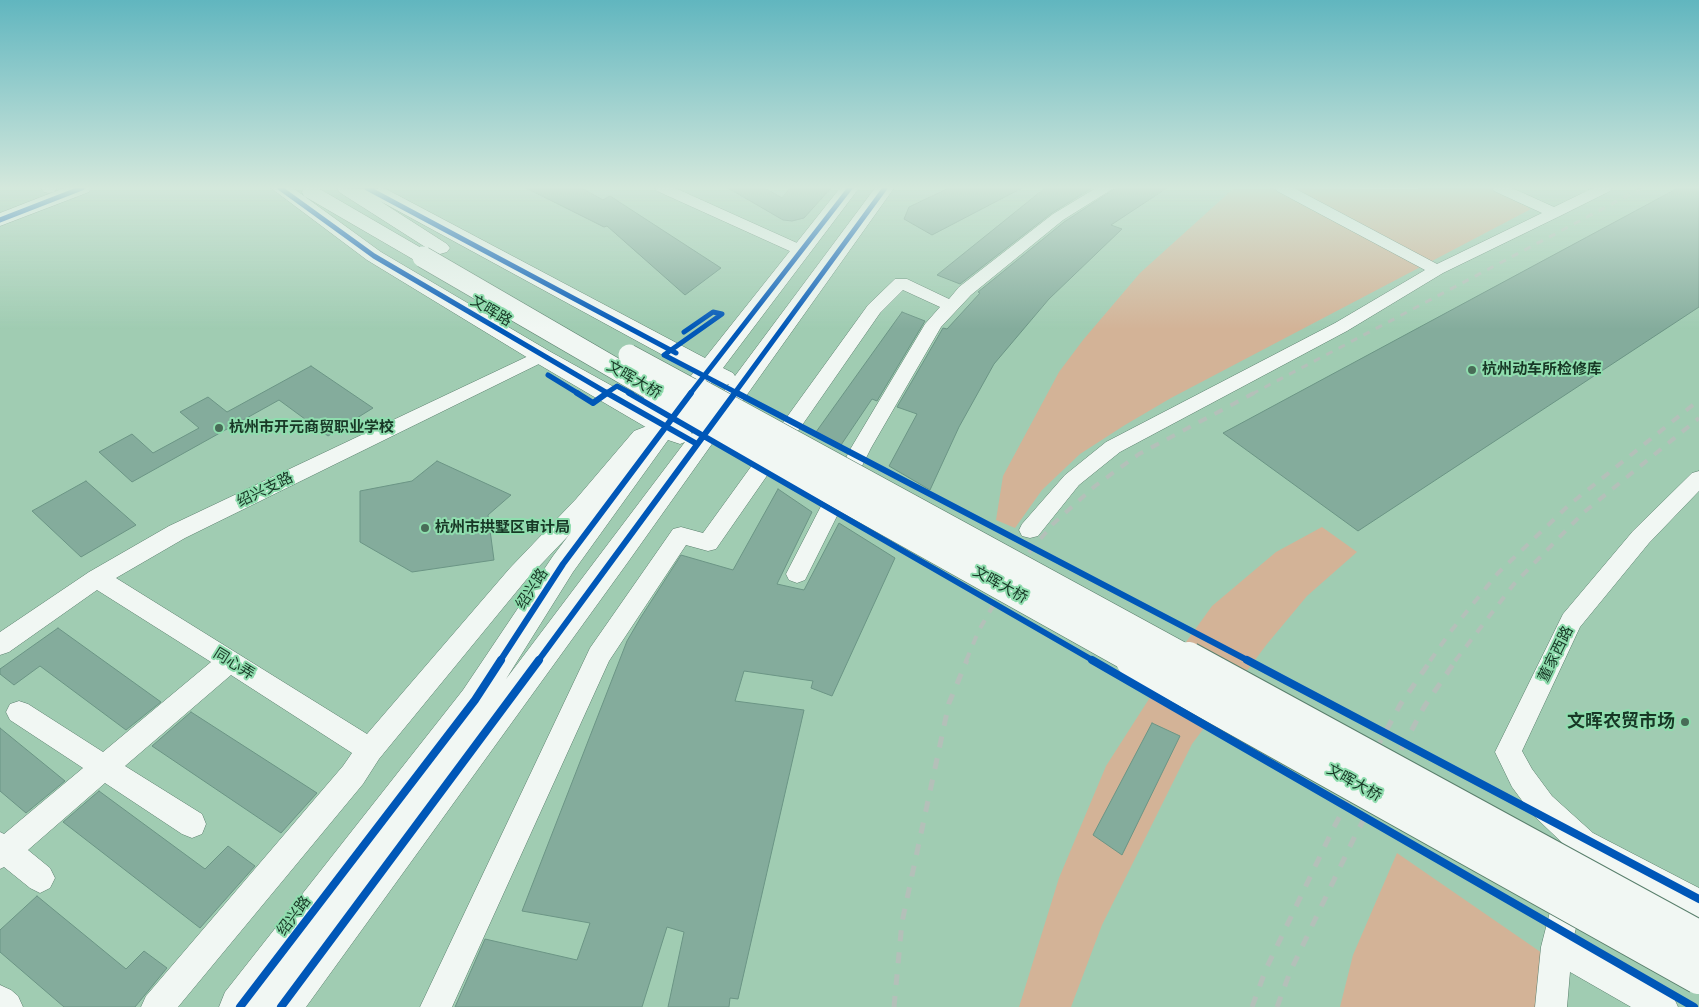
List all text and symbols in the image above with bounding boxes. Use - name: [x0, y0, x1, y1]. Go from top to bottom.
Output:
- street label: 文晖路: [467, 292, 515, 330]
- street label: 文晖大桥: [604, 357, 664, 403]
- place label: 杭州动车所检修库: [1482, 361, 1602, 379]
- marker: 杭州动车所检修库: [1466, 364, 1478, 376]
- place label: 杭州市开元商贸职业学校: [229, 419, 394, 437]
- marker: 杭州市开元商贸职业学校: [213, 422, 225, 434]
- street label: 绍兴支路: [234, 469, 296, 511]
- place label: 杭州市拱墅区审计局: [435, 519, 570, 537]
- marker: 杭州市拱墅区审计局: [419, 522, 431, 534]
- street label: 文晖大桥: [969, 563, 1031, 607]
- street label: 绍兴路: [512, 565, 552, 613]
- street label: 董家西路: [1535, 623, 1577, 685]
- street label: 同心弄: [210, 644, 258, 684]
- place label: 文晖农贸市场: [1567, 711, 1675, 733]
- marker: 文晖农贸市场: [1679, 716, 1691, 728]
- street label: 文晖大桥: [1323, 761, 1385, 805]
- street label: 绍兴路: [273, 893, 315, 939]

